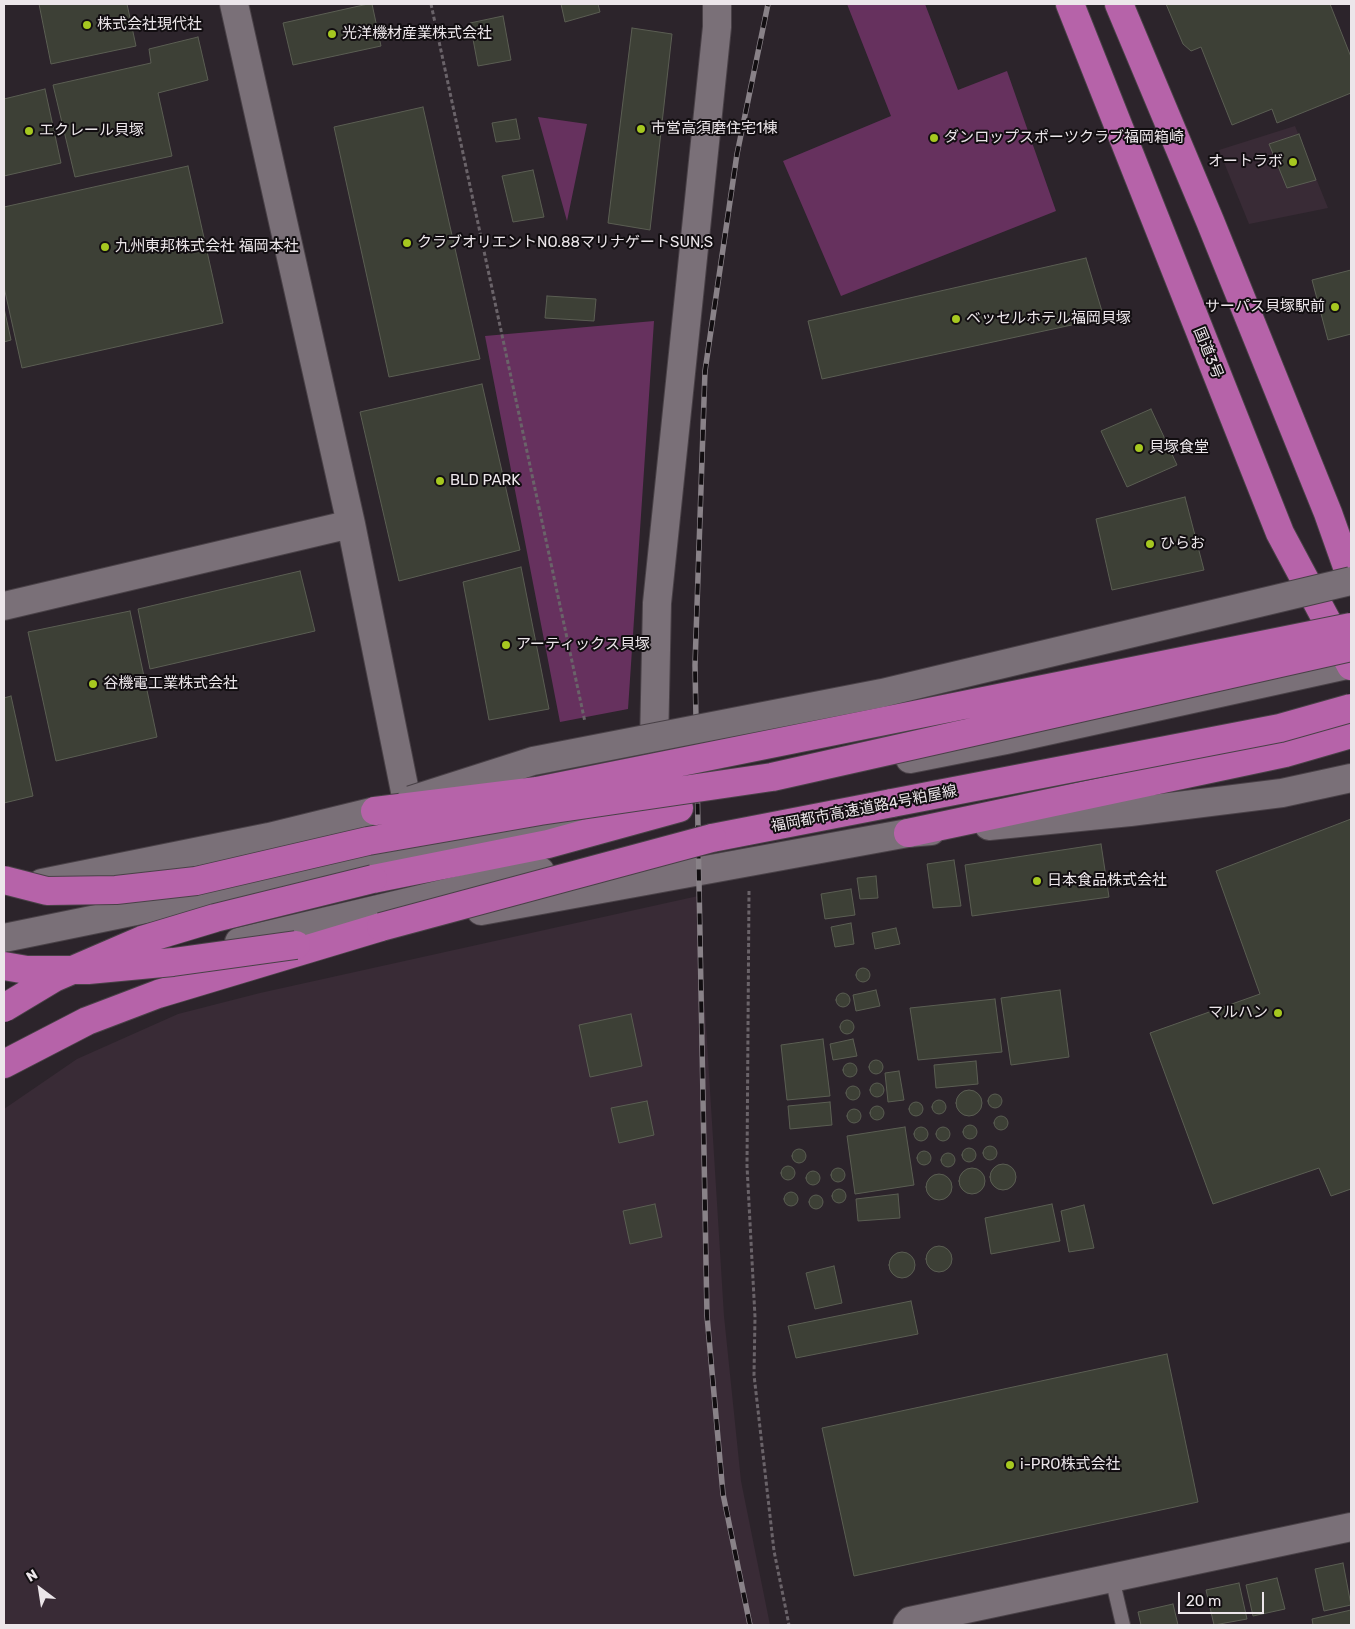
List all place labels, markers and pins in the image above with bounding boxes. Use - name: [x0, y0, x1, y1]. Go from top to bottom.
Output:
- place label: 株式会社現代社: [97, 16, 202, 34]
- marker: 株式会社現代社: [81, 19, 93, 31]
- place label: 光洋機材産業株式会社: [342, 25, 492, 43]
- marker: 光洋機材産業株式会社: [326, 28, 338, 40]
- place label: 市営高須磨住宅1棟: [651, 120, 777, 138]
- place label: エクレール貝塚: [39, 122, 144, 140]
- marker: 市営高須磨住宅1棟: [635, 123, 647, 135]
- marker: エクレール貝塚: [23, 125, 35, 137]
- place label: ダンロップスポーツクラブ福岡箱崎: [944, 129, 1184, 147]
- marker: ダンロップスポーツクラブ福岡箱崎: [928, 132, 940, 144]
- place label: オートラボ: [1208, 153, 1283, 171]
- marker: オートラボ: [1287, 156, 1299, 168]
- place label: クラブオリエントNO.88マリナゲートSUN,S: [417, 234, 713, 252]
- marker: クラブオリエントNO.88マリナゲートSUN,S: [401, 237, 413, 249]
- place label: 九州東邦株式会社 福岡本社: [115, 238, 299, 256]
- marker: 九州東邦株式会社 福岡本社: [99, 241, 111, 253]
- place label: サーパス貝塚駅前: [1205, 298, 1325, 316]
- marker: サーパス貝塚駅前: [1329, 301, 1341, 313]
- place label: ベッセルホテル福岡貝塚: [966, 310, 1131, 328]
- marker: ベッセルホテル福岡貝塚: [950, 313, 962, 325]
- place label: 貝塚食堂: [1149, 439, 1209, 457]
- marker: 貝塚食堂: [1133, 442, 1145, 454]
- place label: BLD PARK: [450, 472, 520, 490]
- marker: BLD PARK: [434, 475, 446, 487]
- place label: ひらお: [1160, 535, 1205, 553]
- marker: ひらお: [1144, 538, 1156, 550]
- place label: アーティックス貝塚: [516, 636, 650, 654]
- marker: アーティックス貝塚: [500, 639, 512, 651]
- place label: 谷機電工業株式会社: [103, 675, 238, 693]
- marker: 谷機電工業株式会社: [87, 678, 99, 690]
- place label: 日本食品株式会社: [1047, 872, 1167, 890]
- marker: 日本食品株式会社: [1031, 875, 1043, 887]
- place label: マルハン: [1208, 1004, 1268, 1022]
- marker: マルハン: [1272, 1007, 1284, 1019]
- place label: i-PRO株式会社: [1020, 1456, 1120, 1474]
- marker: i-PRO株式会社: [1004, 1459, 1016, 1471]

